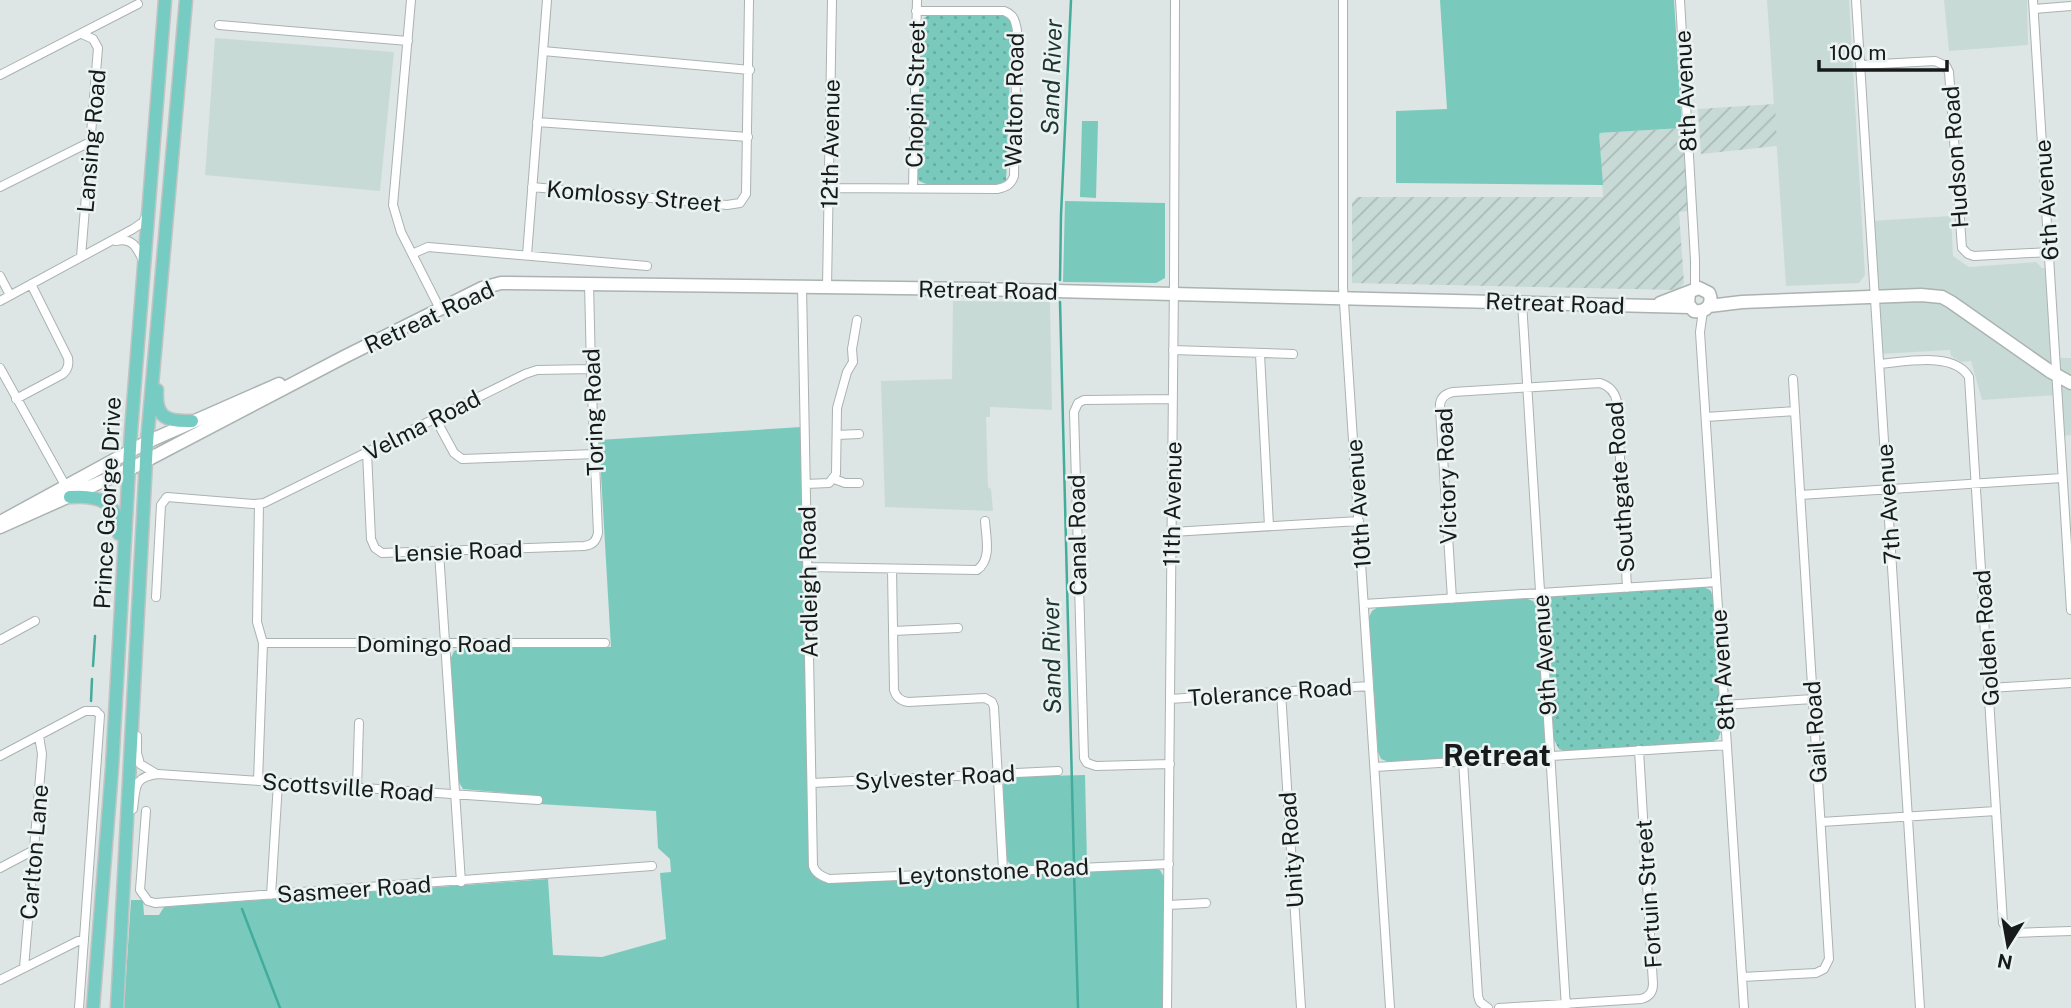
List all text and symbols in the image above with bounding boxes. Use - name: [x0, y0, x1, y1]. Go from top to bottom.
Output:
- water label: Sand River: [1035, 17, 1067, 136]
- street label: Chopin Street: [900, 20, 930, 168]
- scale bar: [1819, 28, 1947, 72]
- street label: 8th Avenue: [1668, 30, 1702, 152]
- street label: Walton Road: [999, 32, 1029, 168]
- text: 100 m: [1829, 40, 1886, 65]
- street label: Lansing Road: [71, 68, 111, 214]
- street label: 12th Avenue: [815, 79, 845, 209]
- street label: Hudson Road: [1937, 85, 1973, 229]
- street label: 6th Avenue: [2028, 139, 2064, 261]
- street label: Komlossy Street: [545, 175, 723, 217]
- street label: Retreat Road: [360, 275, 498, 359]
- street label: Retreat Road: [918, 275, 1058, 305]
- street label: Retreat Road: [1485, 287, 1625, 319]
- street label: Toring Road: [577, 348, 609, 476]
- street label: Velma Road: [359, 384, 485, 466]
- street label: Prince George Drive: [88, 396, 126, 610]
- street label: Southgate Road: [1601, 400, 1639, 574]
- street label: Victory Road: [1430, 407, 1462, 545]
- street label: 10th Avenue: [1340, 438, 1376, 570]
- street label: 11th Avenue: [1157, 441, 1187, 567]
- street label: 7th Avenue: [1870, 443, 1906, 565]
- street label: Canal Road: [1062, 474, 1092, 596]
- street label: Ardleigh Road: [793, 506, 823, 658]
- street label: Lensie Road: [393, 535, 523, 567]
- street label: Golden Road: [1968, 569, 2004, 707]
- street label: 9th Avenue: [1526, 594, 1562, 716]
- water label: Sand River: [1036, 597, 1066, 714]
- street label: 8th Avenue: [1704, 608, 1740, 732]
- street label: Domingo Road: [357, 630, 511, 657]
- street label: Tolerance Road: [1187, 673, 1353, 711]
- street label: Gail Road: [1798, 680, 1832, 784]
- district label: Retreat: [1443, 737, 1551, 773]
- street label: Sylvester Road: [854, 759, 1016, 795]
- street label: Scottsville Road: [261, 768, 435, 806]
- street label: Carlton Lane: [15, 783, 53, 921]
- street label: Unity Road: [1273, 791, 1309, 909]
- street label: Fortuin Street: [1629, 819, 1667, 969]
- street label: Leytonstone Road: [896, 852, 1090, 890]
- street label: Sasmeer Road: [276, 870, 432, 908]
- north arrow: [1973, 910, 2043, 980]
- text: N: [1995, 949, 2014, 974]

